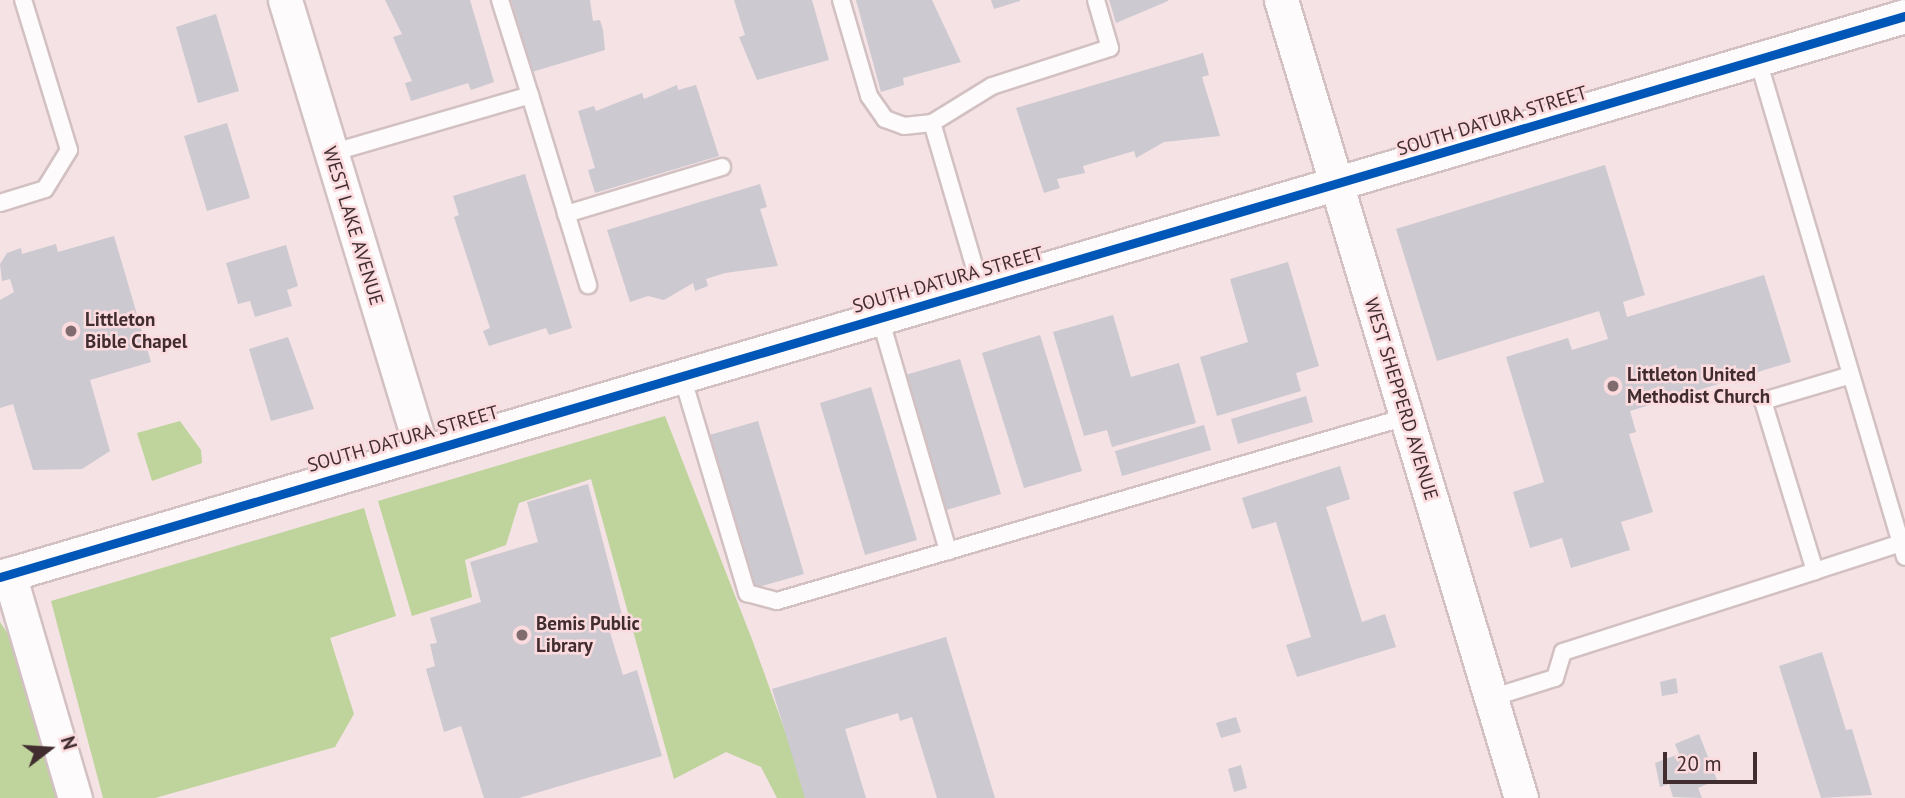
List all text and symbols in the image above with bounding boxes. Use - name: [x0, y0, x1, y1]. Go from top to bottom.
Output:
- street label: SOUTH DATURA STREET: [1394, 81, 1590, 161]
- street label: WEST LAKE AVENUE: [318, 143, 388, 309]
- street label: SOUTH DATURA STREET: [849, 242, 1047, 318]
- street label: WEST SHEPPERD AVENUE: [1359, 295, 1443, 503]
- place label: Littleton Bible Chapel: [85, 309, 187, 353]
- marker: Littleton Bible Chapel: [63, 323, 79, 339]
- place label: Littleton United Methodist Church: [1627, 364, 1770, 408]
- marker: Littleton United Methodist Church: [1605, 378, 1621, 394]
- street label: SOUTH DATURA STREET: [304, 401, 502, 477]
- place label: Bemis Public Library: [536, 613, 640, 657]
- marker: Bemis Public Library: [514, 627, 530, 643]
- north arrow: [14, 714, 84, 784]
- text: N: [56, 733, 82, 752]
- scale bar: [1667, 738, 1762, 782]
- text: 20 m: [1676, 750, 1722, 777]

